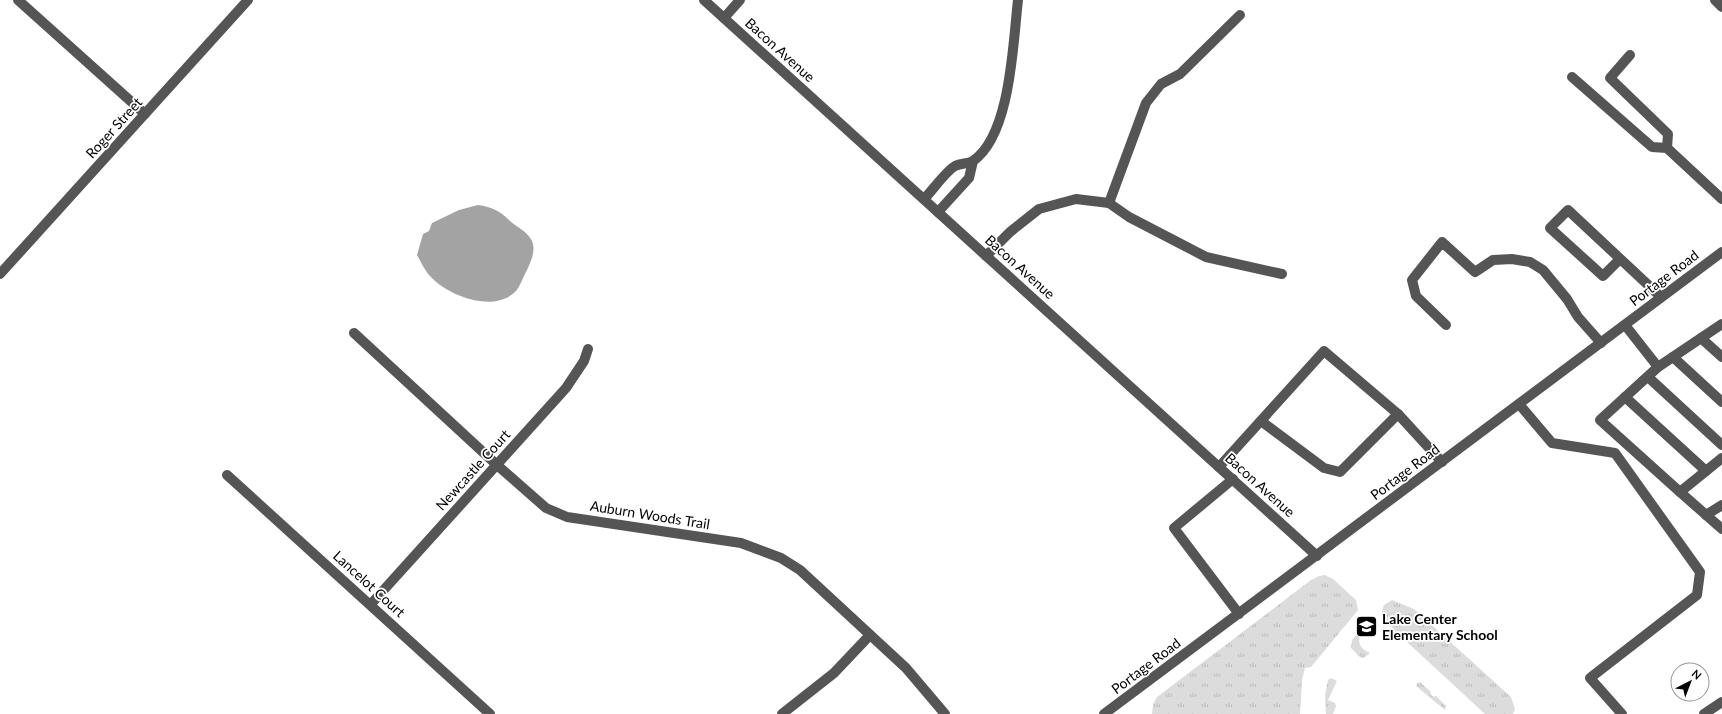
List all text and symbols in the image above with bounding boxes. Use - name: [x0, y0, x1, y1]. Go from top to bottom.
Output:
- street label: Bacon Avenue: [742, 14, 819, 85]
- street label: Roger Street: [82, 94, 145, 162]
- street label: Bacon Avenue: [982, 231, 1059, 302]
- street label: Portage Road: [1626, 246, 1702, 309]
- street label: Newcastle Court: [432, 426, 513, 514]
- street label: Portage Road: [1367, 440, 1443, 503]
- street label: Bacon Avenue: [1222, 449, 1299, 520]
- street label: Auburn Woods Trail: [589, 497, 711, 532]
- street label: Lancelot Court: [330, 547, 409, 620]
- place label: Lake Center Elementary School: [1382, 610, 1498, 643]
- school or university icon: Lake Center Elementary School: [1353, 614, 1379, 640]
- street label: Portage Road: [1108, 634, 1184, 697]
- north arrow: [1670, 662, 1710, 702]
- text: N: [1690, 667, 1705, 682]

